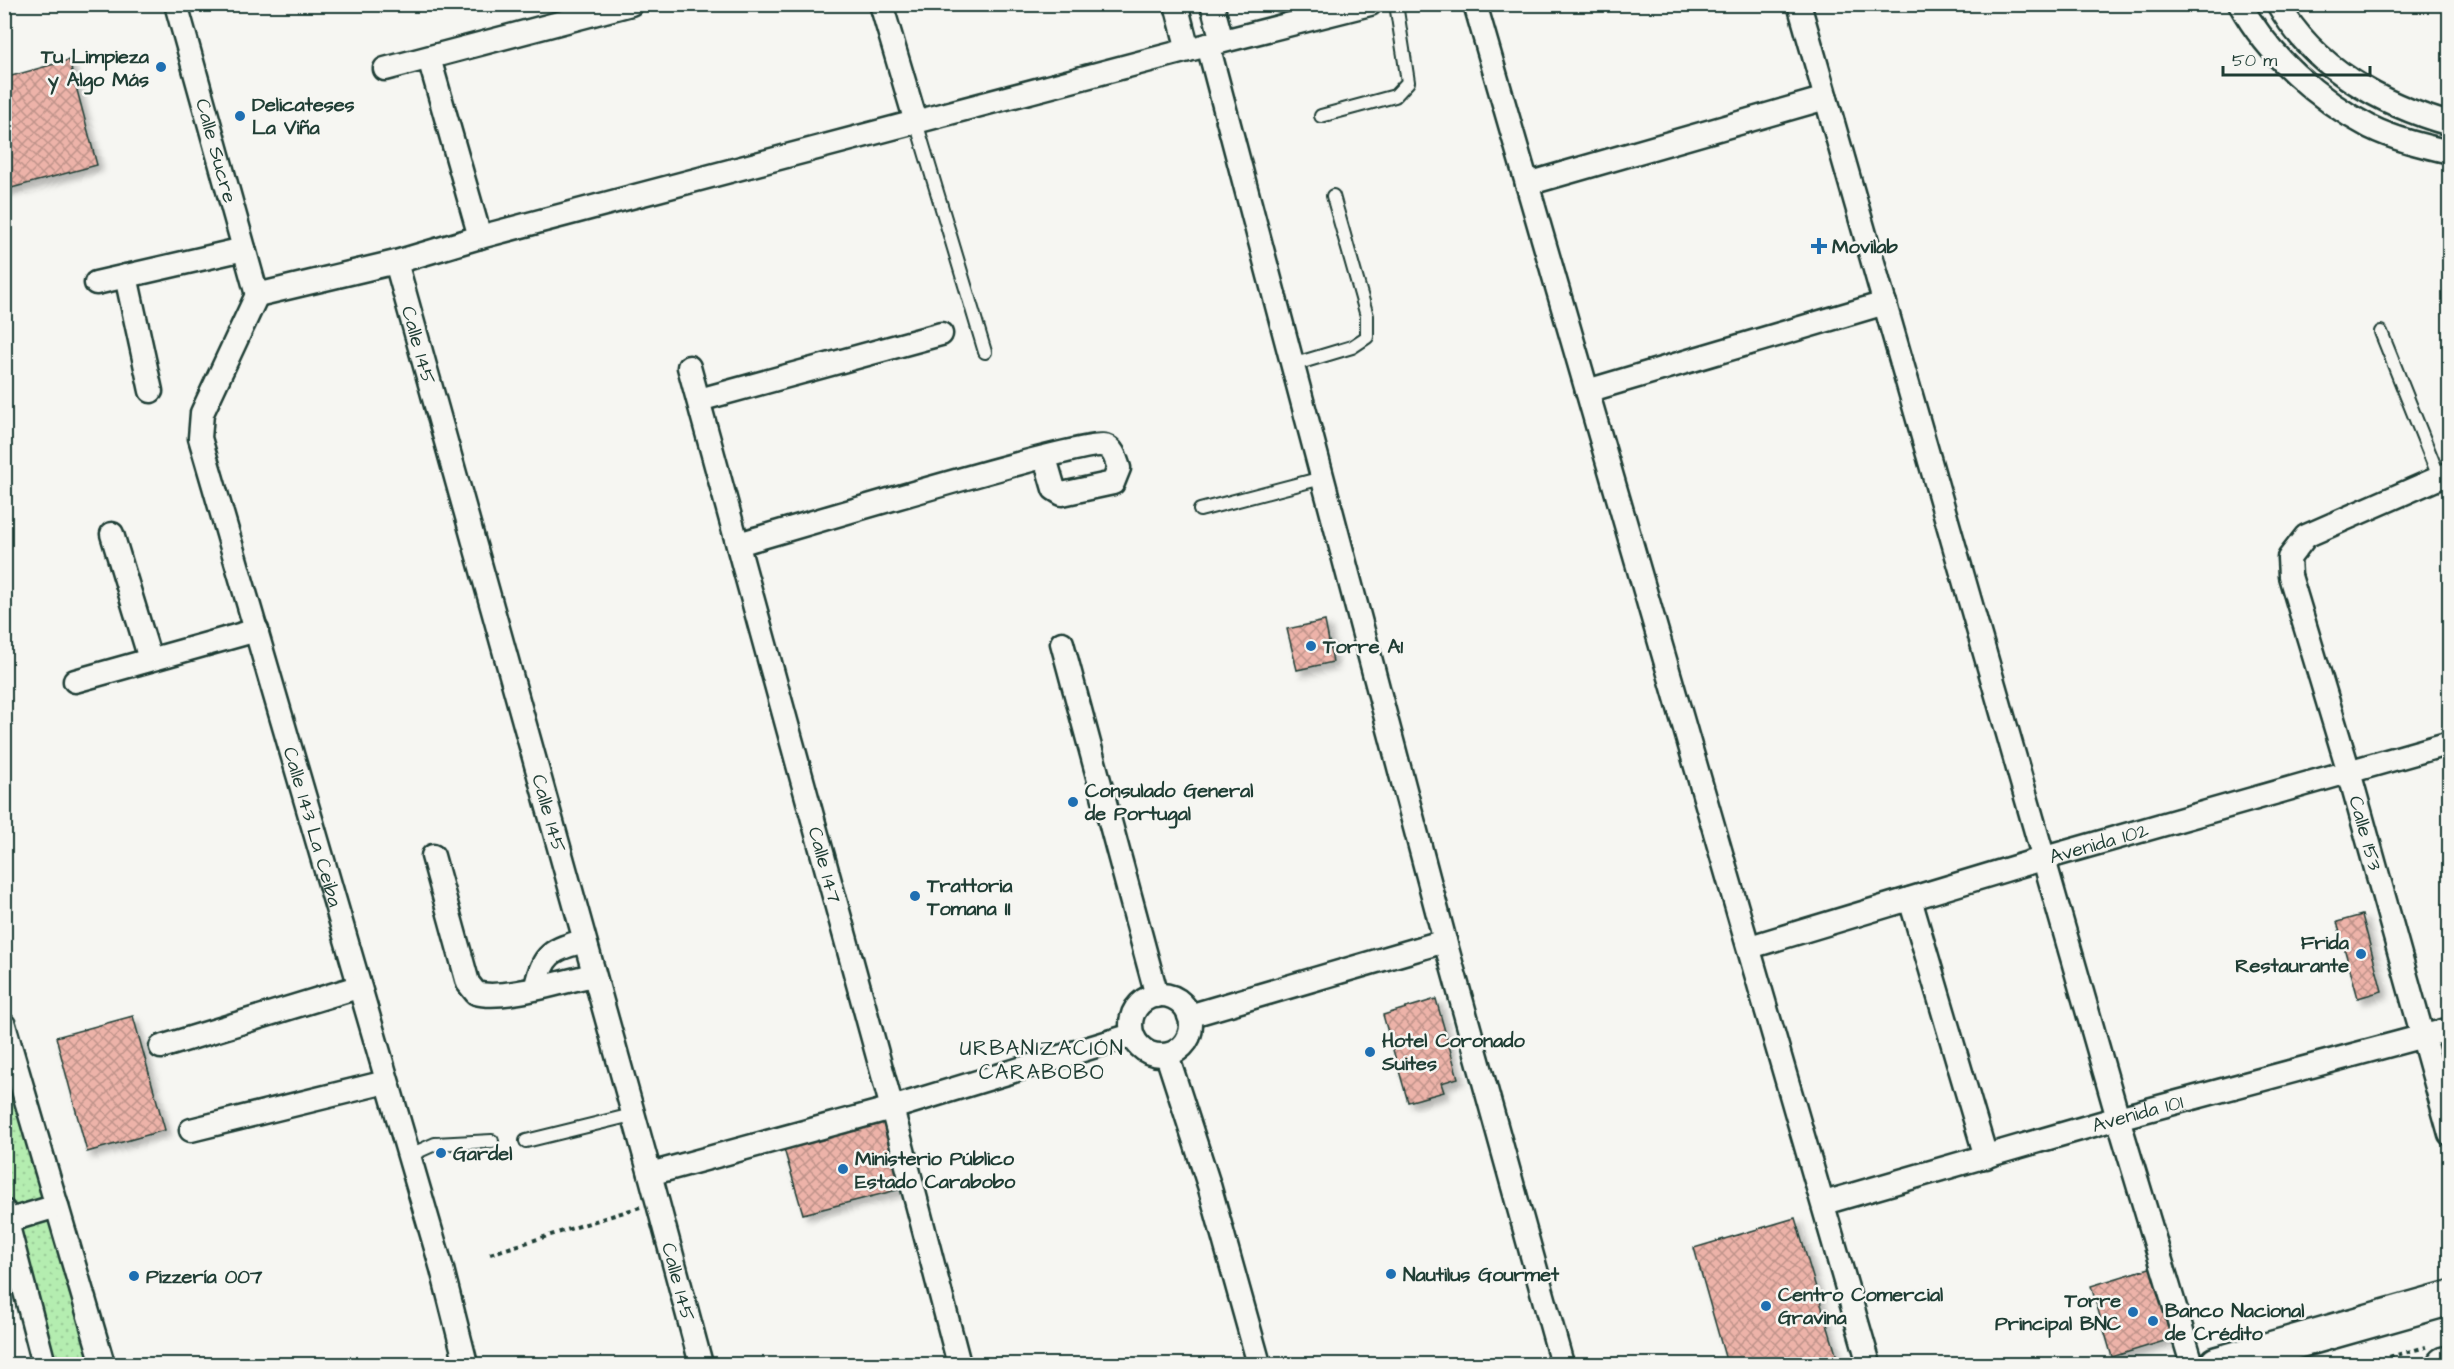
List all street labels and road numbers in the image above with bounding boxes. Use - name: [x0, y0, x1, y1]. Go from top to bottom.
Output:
- street label: Calle Sucre: [188, 95, 244, 206]
- street label: Calle 145: [394, 303, 442, 387]
- street label: Calle 143 La Ceiba: [276, 744, 349, 910]
- street label: Calle 145: [524, 771, 573, 856]
- street label: Calle 153: [2341, 793, 2389, 874]
- street label: Avenida 102: [2046, 816, 2153, 871]
- street label: Calle 147: [801, 824, 848, 906]
- street label: Avenida 101: [2089, 1088, 2187, 1140]
- street label: Calle 145: [654, 1240, 702, 1324]

